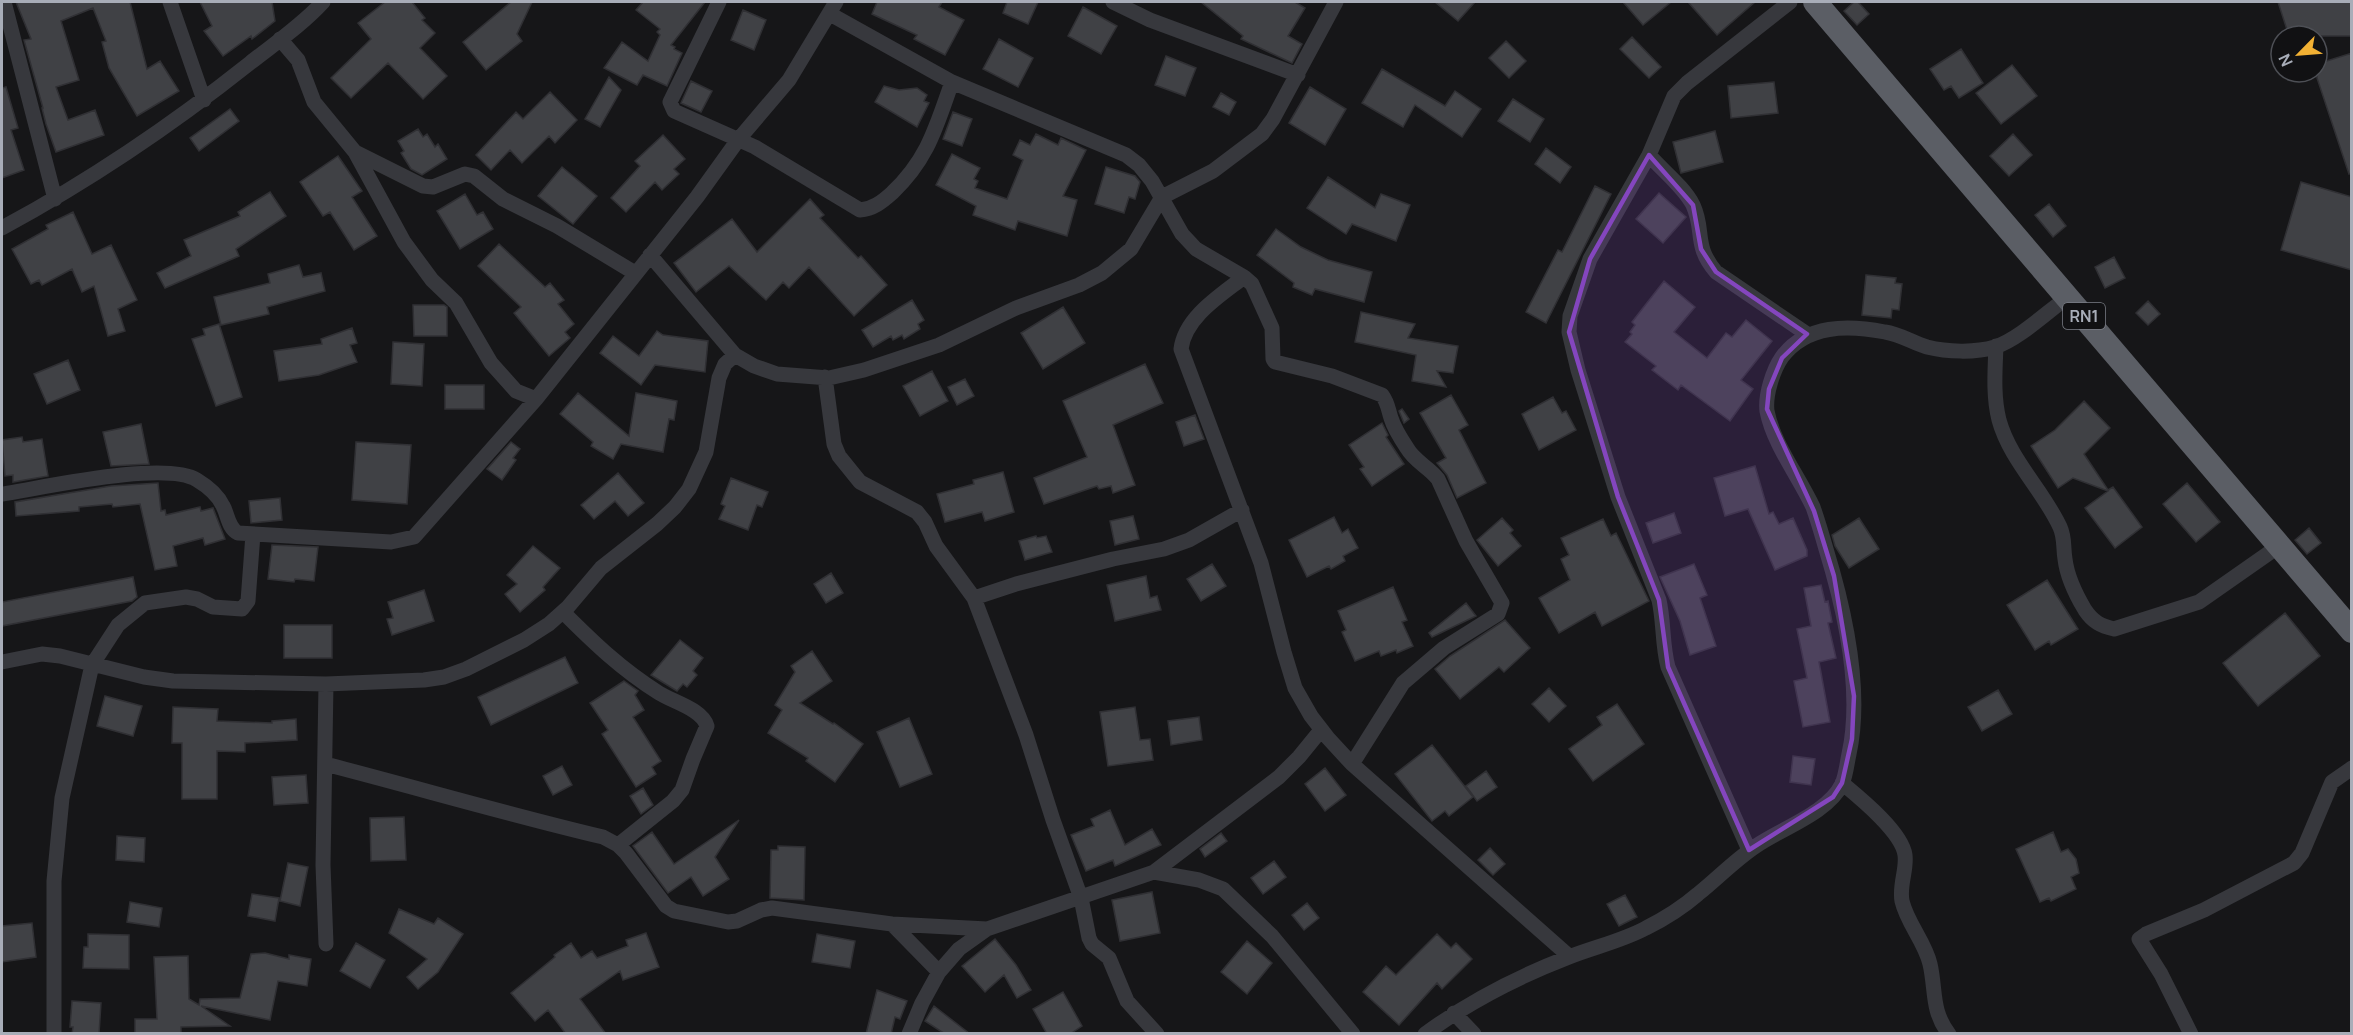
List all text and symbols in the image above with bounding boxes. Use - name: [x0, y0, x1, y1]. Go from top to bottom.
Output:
- north arrow: [2269, 24, 2329, 84]
- text: N: [2273, 50, 2298, 70]
- road number: RN1: [2063, 303, 2105, 329]

